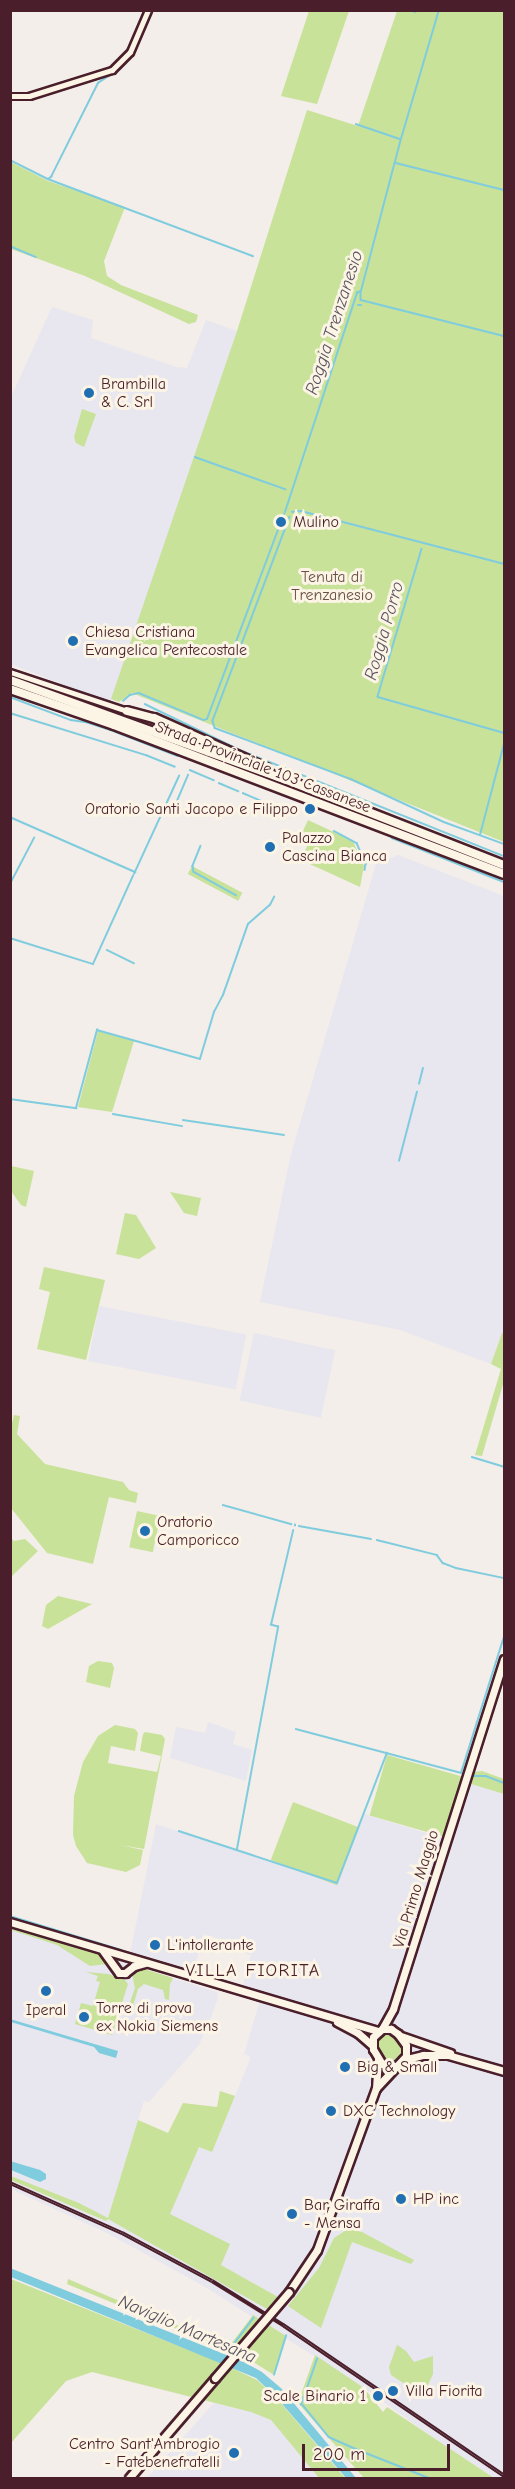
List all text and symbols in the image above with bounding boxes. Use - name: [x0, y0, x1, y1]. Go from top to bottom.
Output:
- water label: Roggia Trenzanesio: [302, 248, 368, 398]
- place label: Brambilla & C. Srl: [101, 374, 166, 412]
- marker: Brambilla & C. Srl: [82, 386, 96, 400]
- place label: Mulino: [293, 512, 339, 532]
- marker: Mulino: [274, 515, 288, 529]
- park label: Tenuta di Trenzanesio: [291, 567, 373, 605]
- water label: Roggia Porro: [361, 579, 409, 683]
- place label: Chiesa Cristiana Evangelica Pentecostale: [85, 622, 247, 660]
- marker: Chiesa Cristiana Evangelica Pentecostale: [66, 634, 80, 648]
- street label: Strada Provinciale 103 Cassanese: [152, 717, 374, 817]
- place label: Oratorio Santi Jacopo e Filippo: [85, 799, 298, 819]
- marker: Oratorio Santi Jacopo e Filippo: [303, 802, 317, 816]
- place label: Palazzo Cascina Bianca: [282, 828, 387, 866]
- marker: Palazzo Cascina Bianca: [263, 840, 277, 854]
- place label: Oratorio Camporicco: [157, 1512, 239, 1550]
- marker: Oratorio Camporicco: [138, 1524, 152, 1538]
- street label: Via Primo Maggio: [389, 1828, 443, 1950]
- place label: L'intollerante: [167, 1935, 253, 1955]
- marker: L'intollerante: [148, 1938, 162, 1952]
- district label: VILLA FIORITA: [185, 1960, 321, 1982]
- marker: Iperal: [39, 1984, 53, 1998]
- place label: Torre di prova ex Nokia Siemens: [96, 1998, 218, 2036]
- place label: Iperal: [26, 2000, 66, 2020]
- marker: Torre di prova ex Nokia Siemens: [77, 2010, 91, 2024]
- place label: Big & Small: [357, 2057, 437, 2077]
- marker: Big & Small: [338, 2060, 352, 2074]
- place label: DXC Technology: [343, 2101, 455, 2121]
- marker: DXC Technology: [324, 2104, 338, 2118]
- place label: HP inc: [413, 2189, 459, 2209]
- marker: HP inc: [394, 2192, 408, 2206]
- place label: Bar Giraffa - Mensa: [304, 2195, 380, 2233]
- marker: Bar Giraffa - Mensa: [285, 2207, 299, 2221]
- water label: Naviglio Martesana: [115, 2291, 259, 2369]
- place label: Villa Fiorita: [406, 2381, 482, 2401]
- marker: Villa Fiorita: [384, 2382, 402, 2400]
- place label: Scale Binario 1: [264, 2386, 366, 2406]
- marker: Scale Binario 1: [371, 2389, 385, 2403]
- scale bar: [305, 2432, 454, 2470]
- place label: Centro Sant'Ambrogio - Fatebenefratelli: [69, 2434, 220, 2472]
- marker: Centro Sant'Ambrogio - Fatebenefratelli: [225, 2444, 243, 2462]
- text: 200 m: [313, 2444, 365, 2465]

